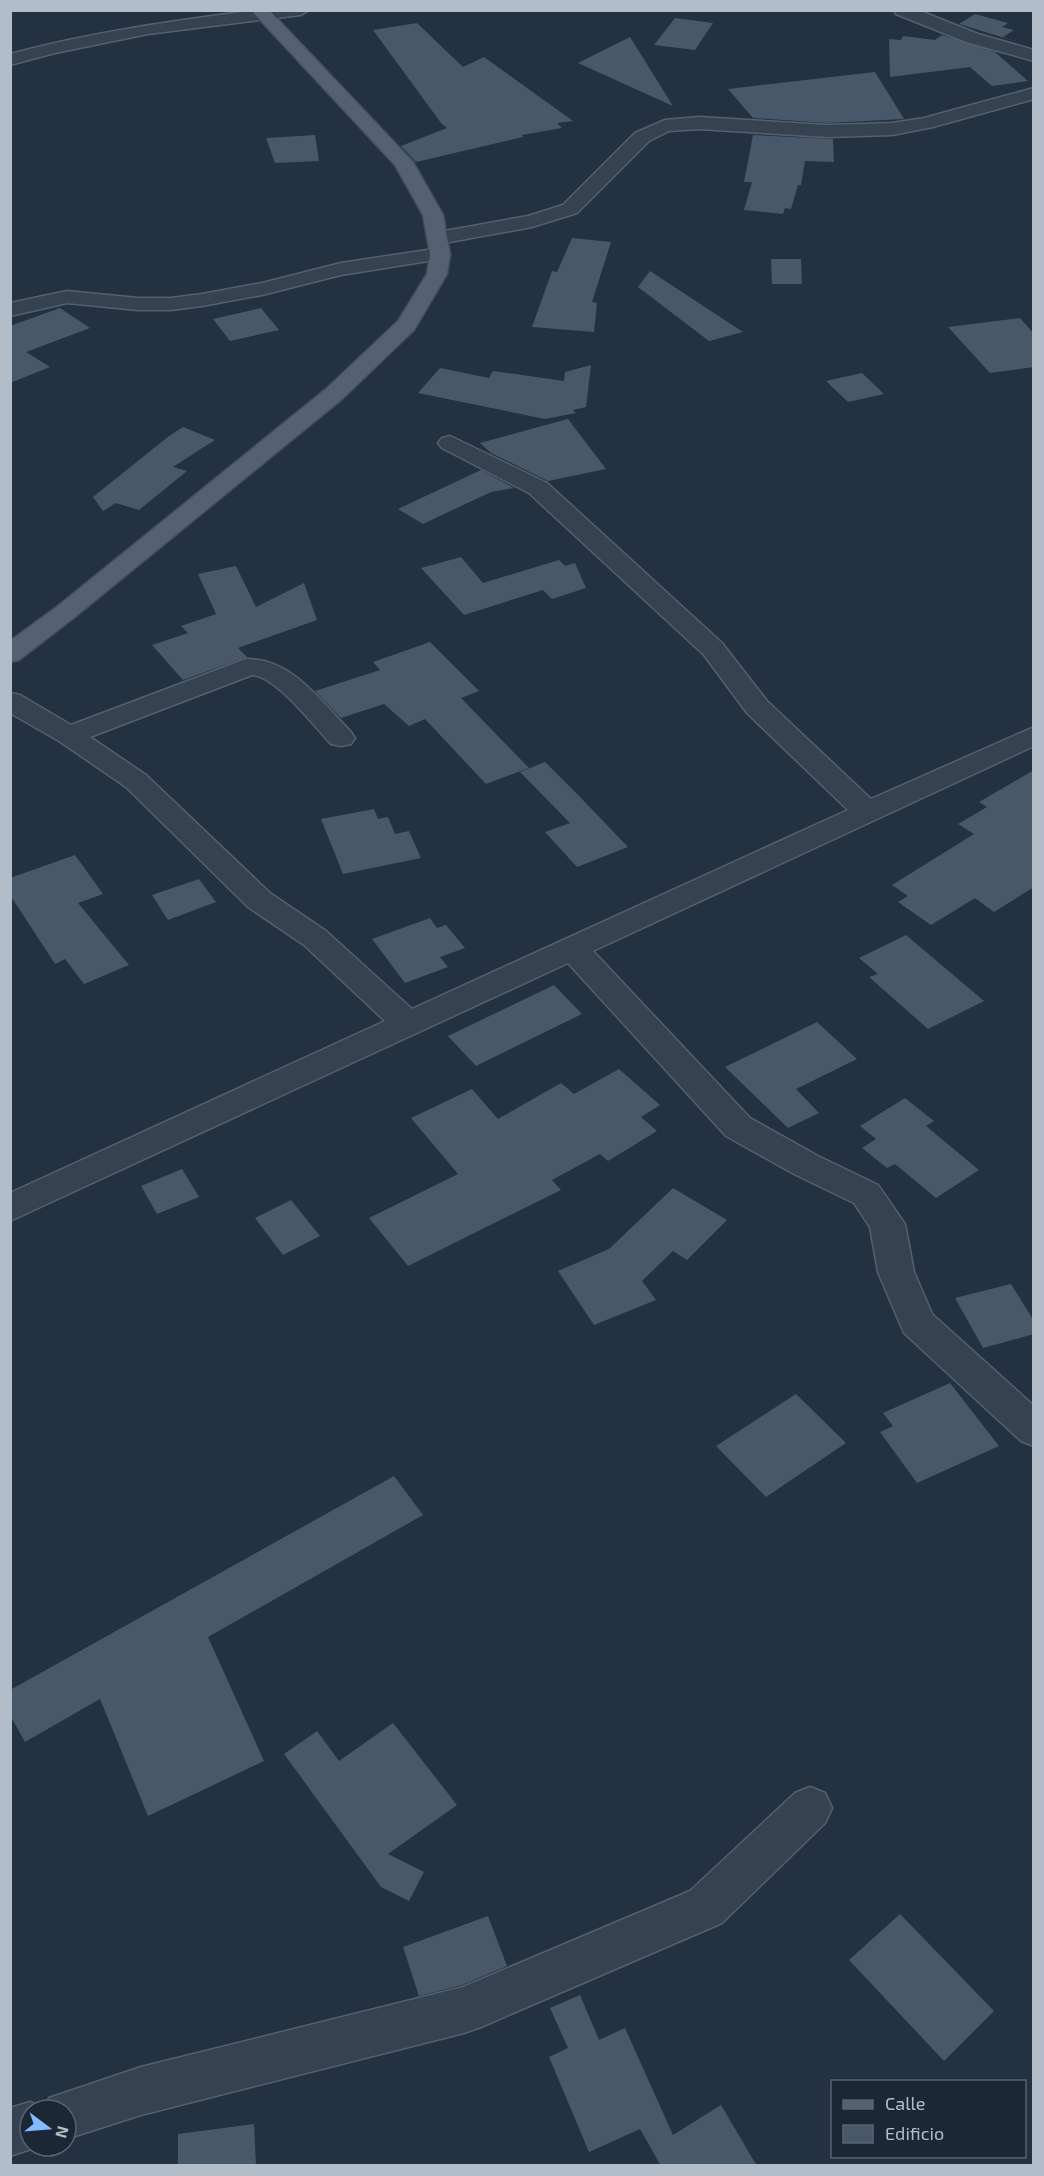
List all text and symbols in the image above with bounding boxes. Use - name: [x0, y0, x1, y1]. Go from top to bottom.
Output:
- legend: [831, 2080, 1026, 2158]
- text: Calle: [885, 2092, 926, 2114]
- north arrow: [18, 2098, 78, 2158]
- text: Edificio: [885, 2122, 944, 2144]
- text: N: [52, 2124, 74, 2140]

